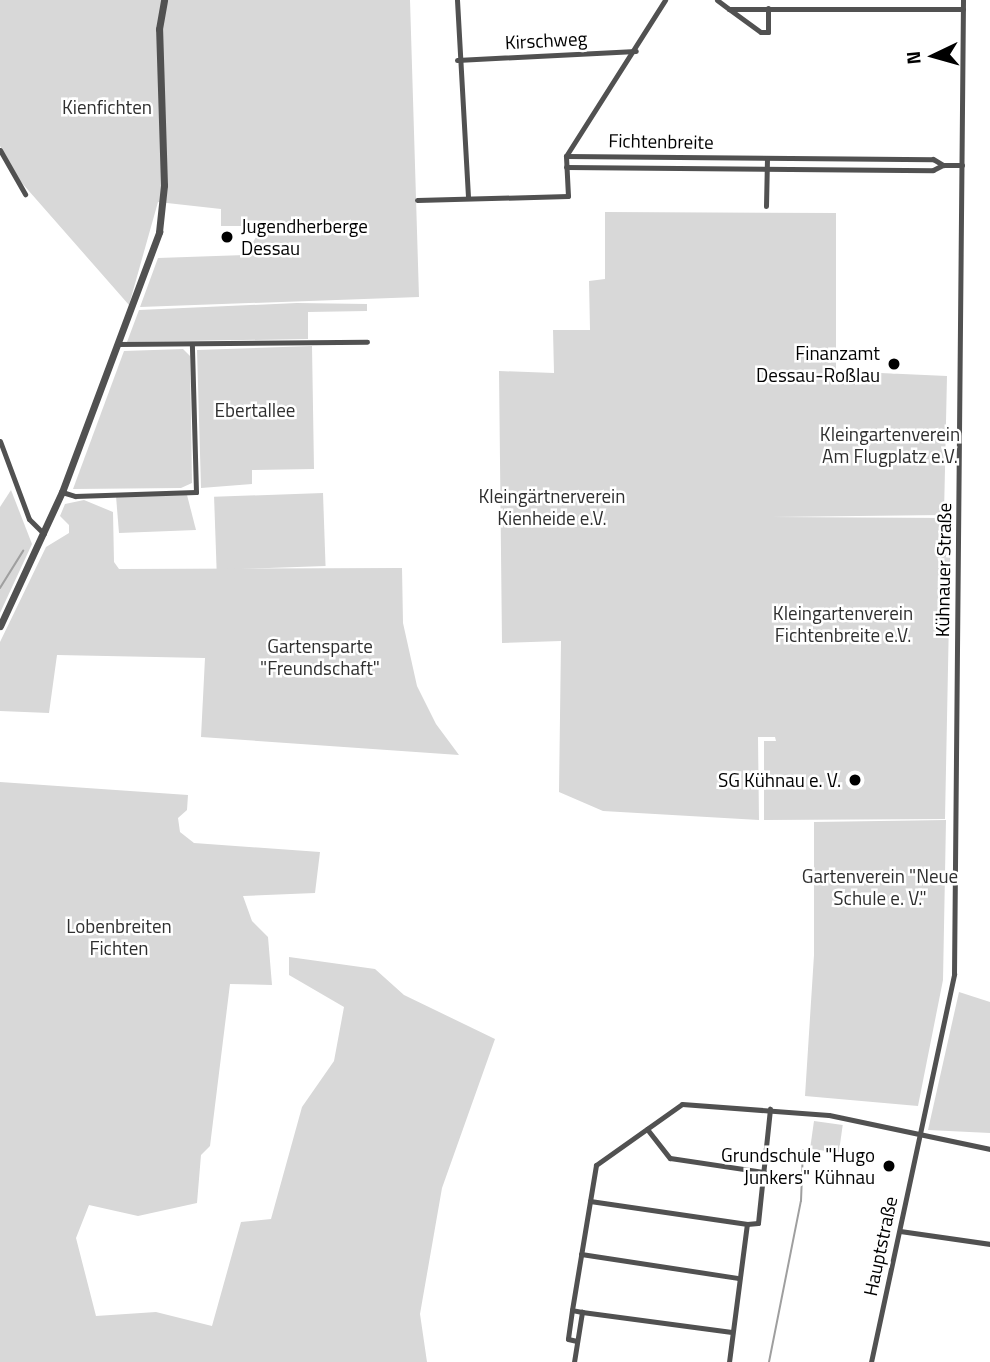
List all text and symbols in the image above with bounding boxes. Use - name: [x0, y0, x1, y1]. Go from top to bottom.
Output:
- north arrow: [899, 21, 969, 91]
- street label: Kirschweg: [504, 26, 588, 54]
- text: N: [898, 50, 928, 66]
- park label: Kienfichten: [62, 96, 152, 118]
- street label: Fichtenbreite: [608, 129, 714, 153]
- place label: Jugendherberge Dessau: [241, 215, 368, 259]
- marker: Jugendherberge Dessau: [219, 229, 235, 245]
- place label: Finanzamt Dessau-Roßlau: [756, 342, 880, 386]
- marker: Finanzamt Dessau-Roßlau: [886, 356, 902, 372]
- park label: Ebertallee: [215, 399, 295, 421]
- park label: Kleingartenverein Am Flugplatz e.V.: [820, 423, 960, 467]
- park label: Kleingärtnerverein Kienheide e.V.: [479, 485, 625, 529]
- street label: Kühnauer Straße: [930, 503, 956, 637]
- park label: Kleingartenverein Fichtenbreite e.V.: [773, 602, 913, 646]
- park label: Gartensparte "Freundschaft": [260, 635, 380, 679]
- place label: SG Kühnau e. V.: [718, 769, 841, 791]
- marker: SG Kühnau e. V.: [847, 772, 863, 788]
- park label: Gartenverein "Neue Schule e. V.": [802, 865, 958, 909]
- park label: Lobenbreiten Fichten: [66, 915, 172, 959]
- place label: Grundschule "Hugo Junkers" Kühnau: [721, 1144, 875, 1188]
- marker: Grundschule "Hugo Junkers" Kühnau: [881, 1158, 897, 1174]
- street label: Hauptstraße: [858, 1194, 902, 1298]

